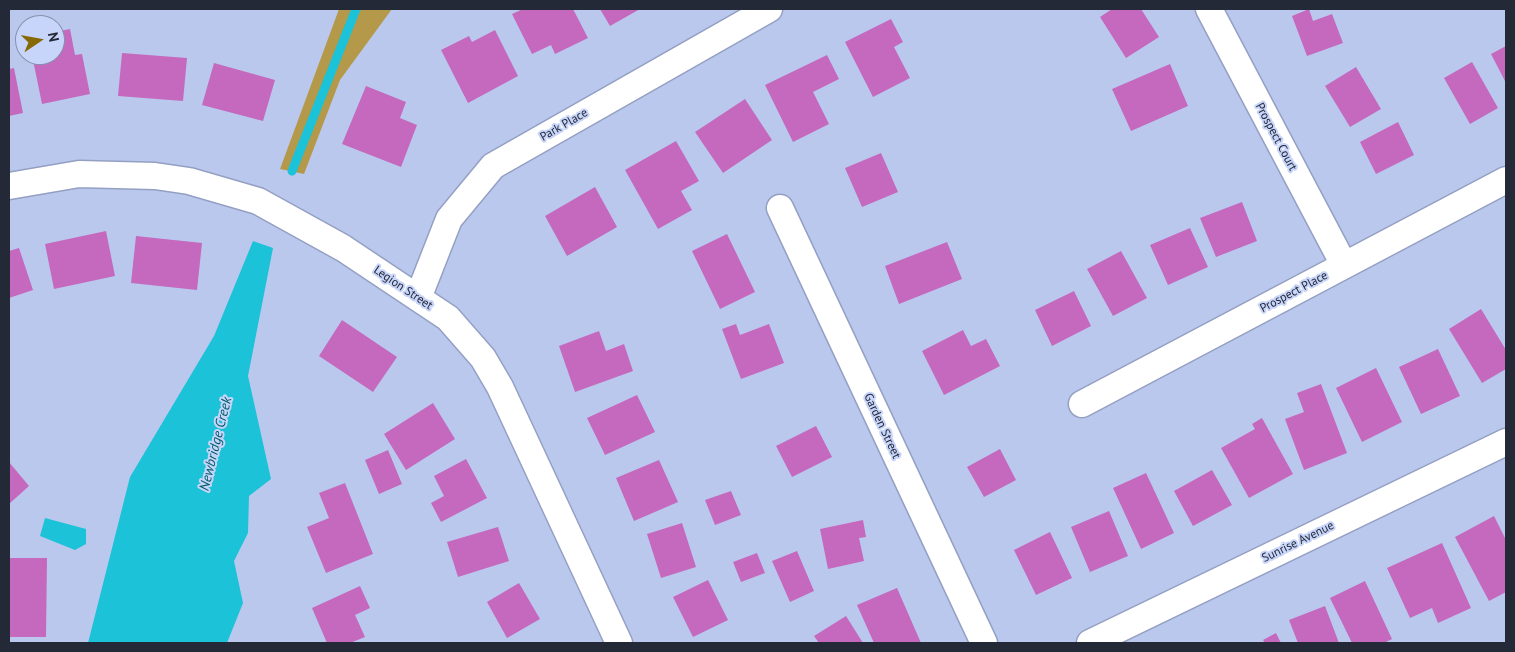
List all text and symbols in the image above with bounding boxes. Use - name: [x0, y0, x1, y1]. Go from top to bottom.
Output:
- north arrow: [15, 15, 65, 65]
- text: N: [44, 31, 63, 43]
- street label: Prospect Court: [1252, 101, 1300, 173]
- street label: Park Place: [538, 106, 590, 144]
- street label: Legion Street: [371, 263, 435, 313]
- street label: Prospect Place: [1258, 268, 1330, 316]
- street label: Garden Street: [861, 391, 903, 461]
- water label: Newbridge Creek: [196, 395, 236, 493]
- street label: Sunrise Avenue: [1260, 518, 1336, 566]

